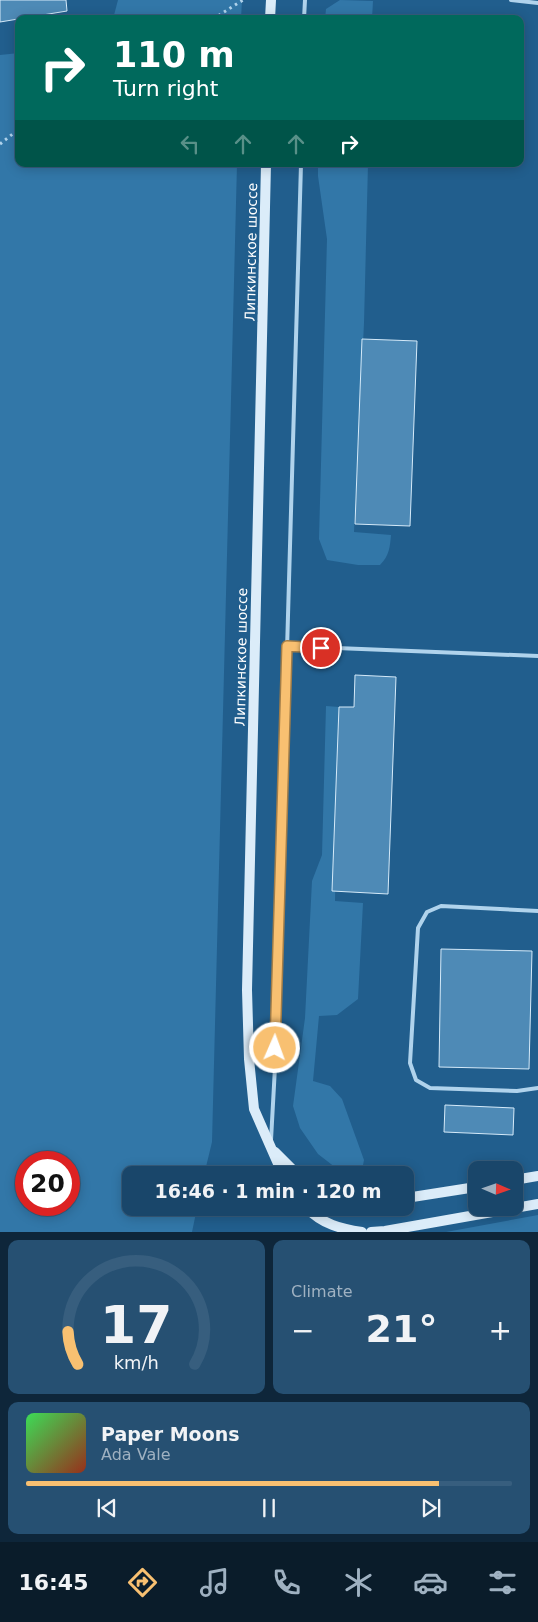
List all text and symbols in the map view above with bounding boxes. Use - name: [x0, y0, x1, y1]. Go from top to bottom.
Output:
- icon: right: [30, 35, 95, 100]
- text: 110 m: [113, 35, 235, 75]
- text: Turn right: [113, 76, 218, 101]
- icon: left: [176, 130, 204, 158]
- icon: ahead: [229, 130, 257, 158]
- icon: ahead: [282, 130, 310, 158]
- icon: right: [335, 130, 363, 158]
- street label: Липкинское шоссе: [242, 183, 260, 321]
- street label: Липкинское шоссе: [232, 588, 250, 726]
- pin: [300, 627, 342, 669]
- icon: arrive: [307, 634, 335, 662]
- position arrow: [248, 1021, 300, 1073]
- speed limit sign: 20: [15, 1151, 80, 1216]
- north arrow: [468, 1161, 522, 1216]
- map controls: [468, 1161, 523, 1216]
- text: 16:46 · 1 min · 120 m: [154, 1180, 382, 1202]
- text: Climate: [291, 1282, 353, 1301]
- text: 17: [100, 1295, 173, 1355]
- text: 21°: [366, 1307, 437, 1351]
- text: −: [291, 1314, 314, 1347]
- text: +: [489, 1314, 512, 1347]
- text: km/h: [114, 1352, 159, 1373]
- text: Paper Moons: [101, 1423, 240, 1445]
- text: Ada Vale: [101, 1445, 171, 1464]
- icon: previous: [93, 1494, 121, 1522]
- icon: pause: [255, 1494, 283, 1522]
- icon: next: [417, 1494, 445, 1522]
- icon: directions: [125, 1565, 160, 1600]
- icon: music: [197, 1565, 232, 1600]
- icon: phone: [269, 1565, 304, 1600]
- icon: climate: [341, 1565, 376, 1600]
- icon: car: [413, 1565, 448, 1600]
- icon: filters: [485, 1565, 520, 1600]
- text: 16:45: [18, 1570, 88, 1595]

